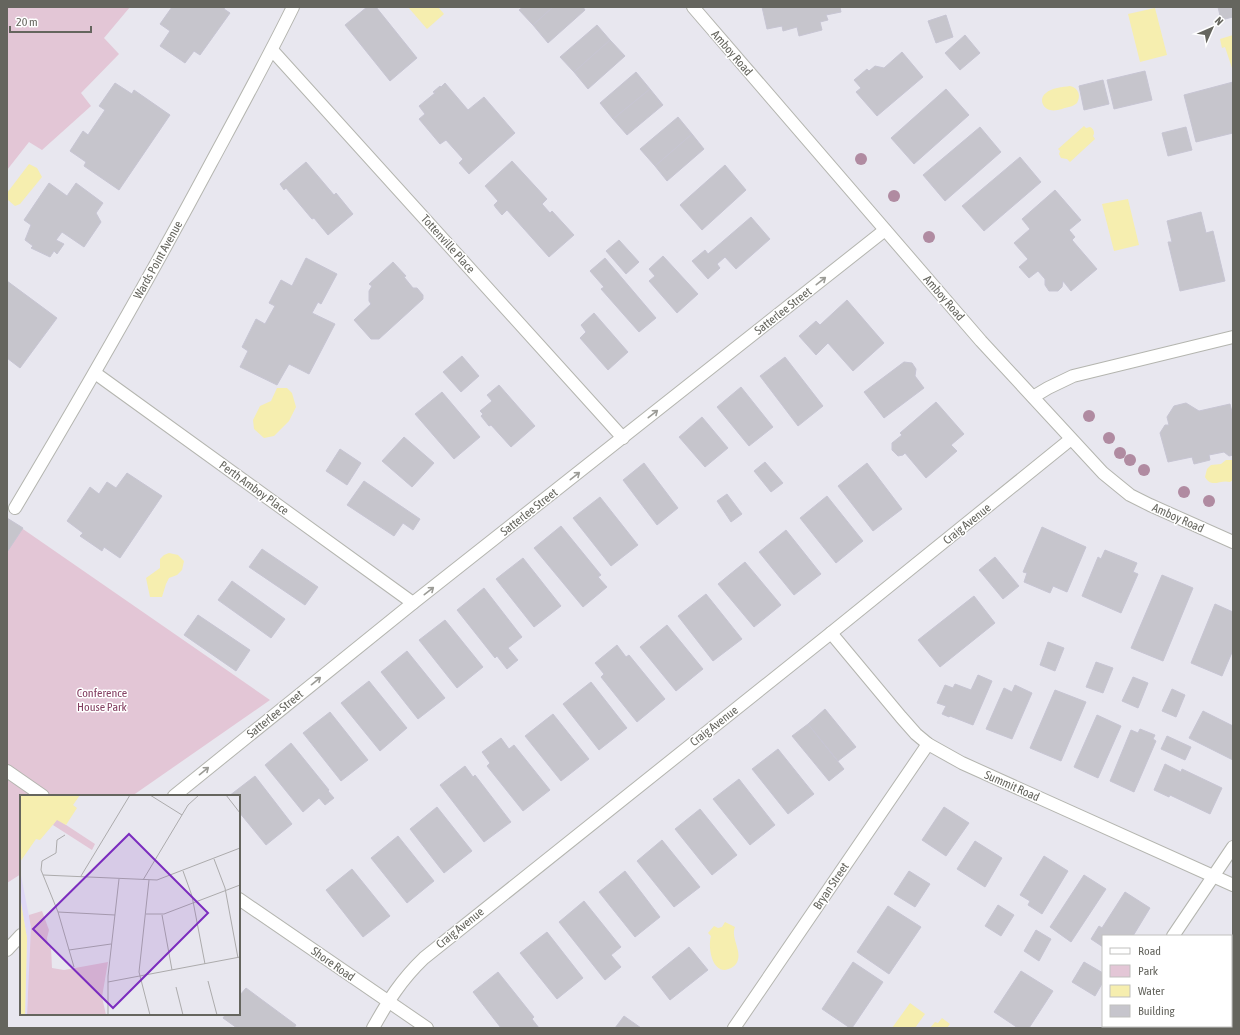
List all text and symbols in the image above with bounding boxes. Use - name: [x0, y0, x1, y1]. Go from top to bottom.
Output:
- scale bar: [10, 8, 91, 34]
- north arrow: [1192, 8, 1232, 48]
- text: N: [1213, 14, 1226, 27]
- text: 20 m: [16, 15, 38, 29]
- street label: Amboy Road: [709, 28, 755, 78]
- street label: Tottenville Place: [418, 212, 478, 276]
- street label: Wards Point Avenue: [131, 218, 185, 302]
- street label: Amboy Road: [921, 273, 967, 323]
- one-way arrow: [816, 277, 827, 285]
- street label: Satterlee Street: [752, 284, 815, 338]
- one-way arrow: [648, 409, 659, 418]
- street label: Perth Amboy Place: [217, 458, 291, 518]
- one-way arrow: [569, 472, 580, 480]
- street label: Satterlee Street: [498, 485, 561, 539]
- street label: Amboy Road: [1150, 500, 1206, 536]
- street label: Craig Avenue: [940, 501, 994, 547]
- one-way arrow: [423, 587, 434, 595]
- one-way arrow: [311, 677, 322, 686]
- park label: Conference House Park: [77, 686, 128, 714]
- street label: Satterlee Street: [244, 687, 306, 741]
- street label: Craig Avenue: [687, 703, 741, 749]
- one-way arrow: [198, 767, 209, 776]
- street label: Summit Road: [982, 768, 1042, 804]
- inset map: [20, 795, 240, 1015]
- street label: Bryan Street: [810, 859, 852, 912]
- street label: Craig Avenue: [433, 905, 487, 951]
- legend: [1102, 935, 1232, 1027]
- street label: Shore Road: [308, 944, 358, 984]
- text: Road: [1138, 944, 1161, 958]
- text: Park: [1138, 964, 1159, 978]
- text: Water: [1138, 984, 1165, 998]
- text: Building: [1138, 1004, 1176, 1018]

